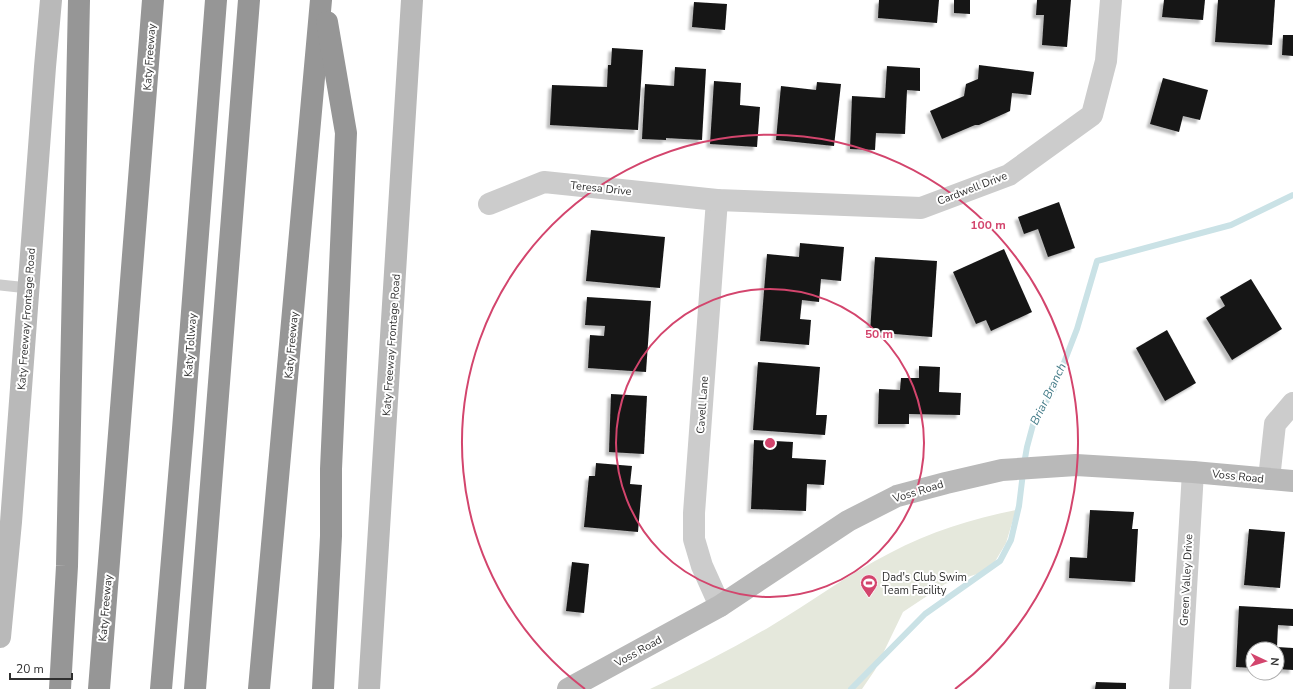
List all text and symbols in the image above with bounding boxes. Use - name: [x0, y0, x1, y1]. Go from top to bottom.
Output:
- street label: Katy Freeway: [140, 23, 159, 91]
- street label: Cardwell Drive: [935, 168, 1009, 209]
- street label: Teresa Drive: [570, 178, 632, 199]
- text: 100 m: [970, 217, 1006, 233]
- street label: Katy Freeway Frontage Road: [14, 247, 39, 391]
- street label: Katy Freeway Frontage Road: [379, 273, 404, 417]
- street label: Katy Freeway: [281, 311, 302, 379]
- street label: Katy Tollway: [181, 312, 200, 377]
- text: 50 m: [865, 326, 893, 342]
- water label: Briar Branch: [1026, 360, 1070, 428]
- street label: Cavell Lane: [693, 376, 712, 434]
- centre of rings: [763, 436, 777, 450]
- street label: Voss Road: [1210, 466, 1265, 487]
- street label: Voss Road: [890, 477, 945, 507]
- street label: Green Valley Drive: [1177, 533, 1196, 626]
- place label: Dad's Club Swim Team Facility: [882, 570, 967, 598]
- sports icon: Dad's Club Swim Team Facility: [859, 573, 879, 598]
- street label: Katy Freeway: [95, 574, 116, 642]
- street label: Voss Road: [611, 632, 665, 671]
- north arrow: [1245, 641, 1285, 681]
- scale bar: [10, 655, 72, 681]
- text: N: [1267, 657, 1282, 666]
- text: 20 m: [16, 661, 44, 677]

